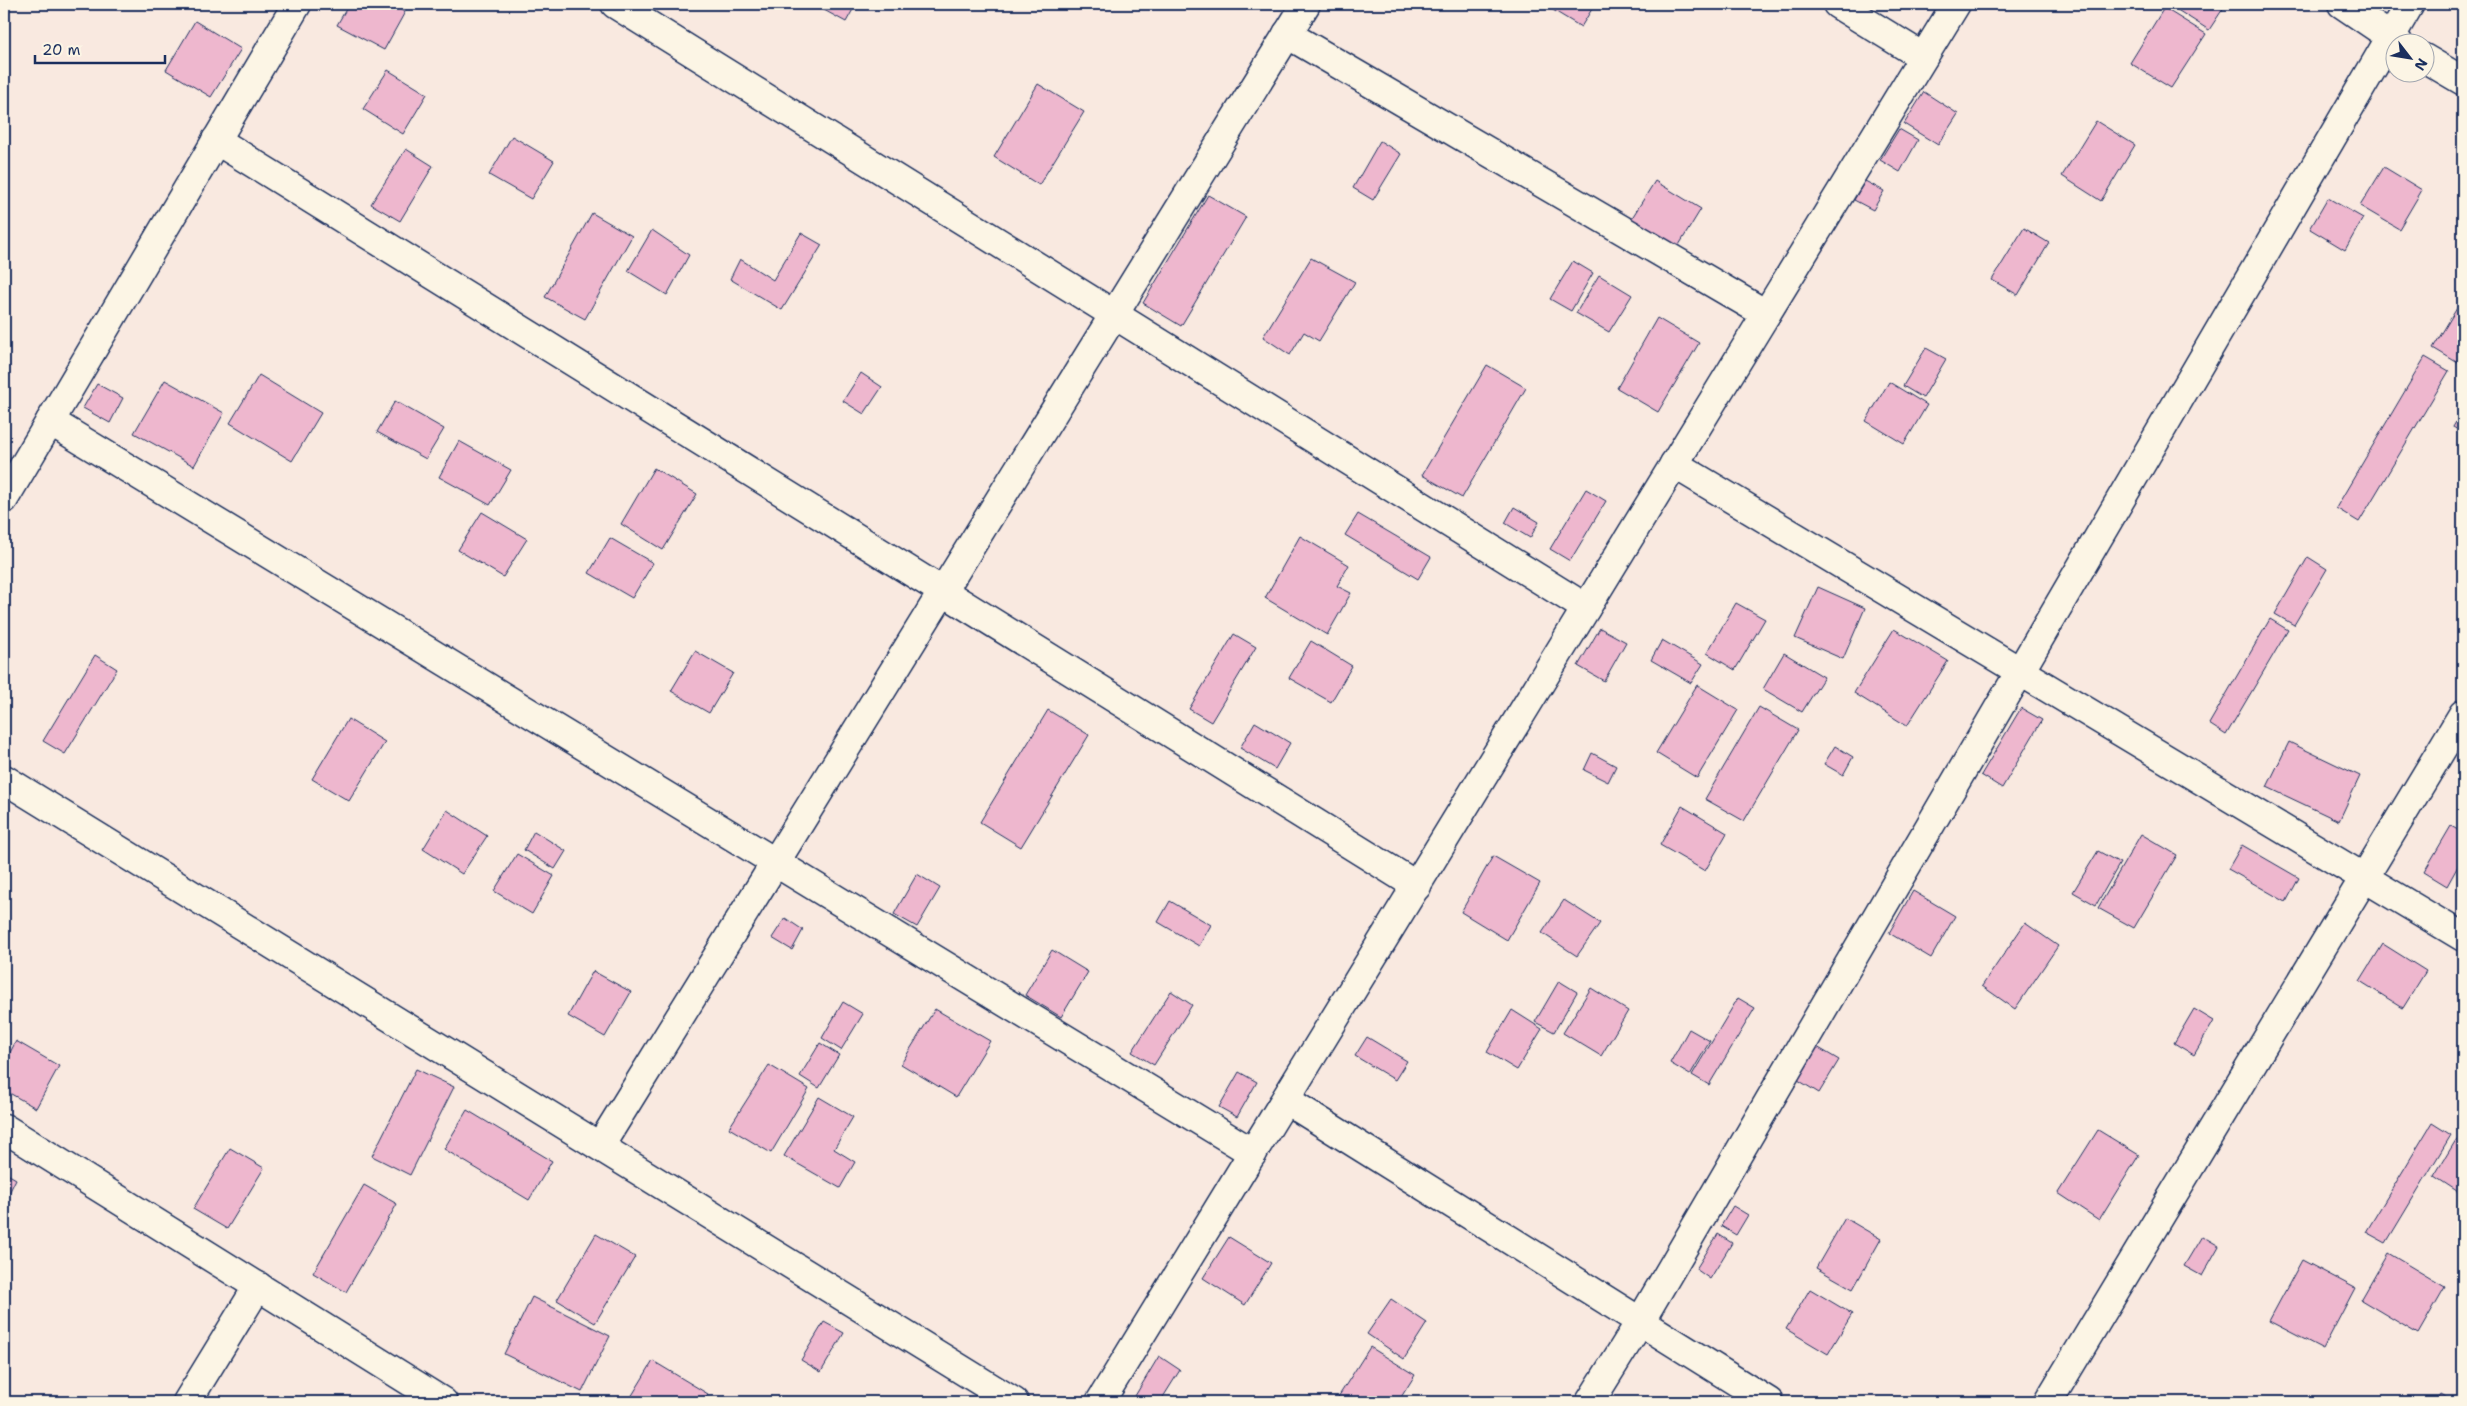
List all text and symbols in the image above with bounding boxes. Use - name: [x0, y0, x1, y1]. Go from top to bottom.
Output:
- scale bar: [35, 32, 165, 64]
- north arrow: [2384, 32, 2434, 82]
- text: 20 m: [42, 40, 81, 60]
- text: N: [2411, 55, 2432, 74]

